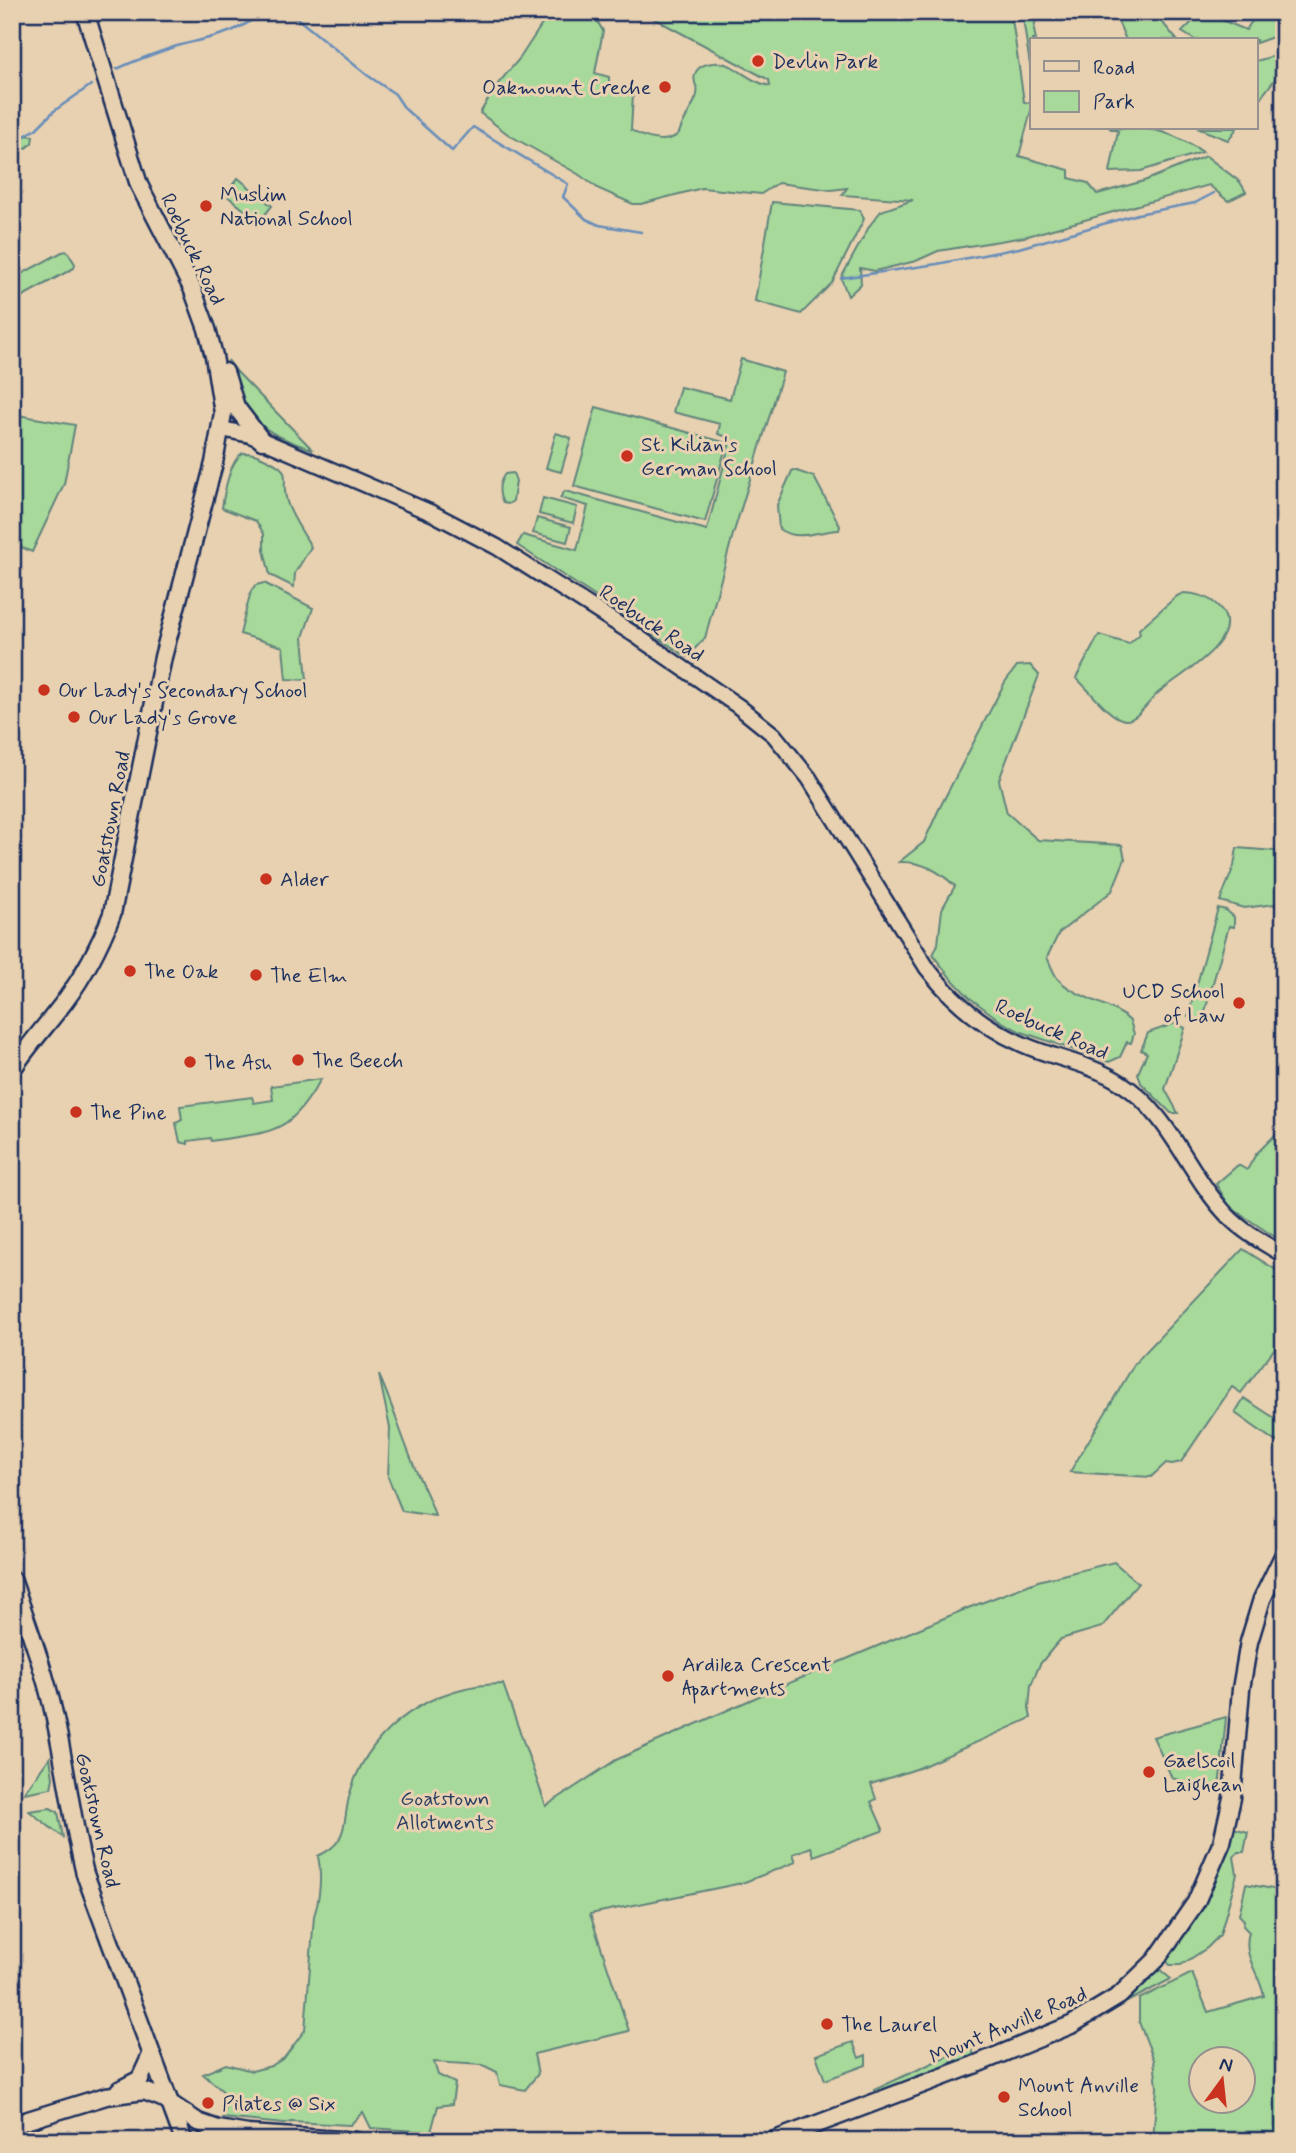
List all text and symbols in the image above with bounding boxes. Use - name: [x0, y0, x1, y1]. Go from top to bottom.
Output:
- legend: [1030, 38, 1258, 130]
- place label: Devlin Park: [772, 48, 879, 76]
- marker: Devlin Park: [750, 53, 766, 69]
- text: Road: [1093, 54, 1135, 82]
- place label: Oakmount Creche: [482, 74, 651, 102]
- marker: Oakmount Creche: [657, 79, 673, 95]
- text: Park: [1093, 88, 1135, 116]
- place label: Muslim National School: [220, 181, 353, 233]
- street label: Roebuck Road: [153, 189, 231, 310]
- marker: Muslim National School: [198, 198, 214, 214]
- place label: St. Kilian's German School: [641, 431, 777, 483]
- marker: St. Kilian's German School: [619, 448, 635, 464]
- street label: Roebuck Road: [593, 578, 709, 669]
- place label: Our Lady's Secondary School: [58, 677, 308, 705]
- marker: Our Lady's Secondary School: [36, 682, 52, 698]
- place label: Our Lady's Grove: [88, 704, 237, 732]
- marker: Our Lady's Grove: [66, 709, 82, 725]
- street label: Goatstown Road: [84, 749, 138, 890]
- place label: Alder: [280, 866, 329, 894]
- marker: Alder: [258, 871, 274, 887]
- place label: The Oak: [144, 958, 219, 986]
- place label: The Elm: [270, 962, 348, 990]
- marker: The Oak: [122, 963, 138, 979]
- marker: The Elm: [248, 967, 264, 983]
- place label: UCD School of Law: [1123, 978, 1225, 1030]
- street label: Roebuck Road: [991, 992, 1113, 1067]
- marker: UCD School of Law: [1231, 995, 1247, 1011]
- place label: The Beech: [312, 1047, 403, 1075]
- place label: The Ash: [204, 1049, 272, 1077]
- marker: The Beech: [290, 1052, 306, 1068]
- marker: The Ash: [182, 1054, 198, 1070]
- place label: The Pine: [90, 1099, 167, 1127]
- marker: The Pine: [68, 1104, 84, 1120]
- place label: Ardilea Crescent Apartments: [682, 1651, 832, 1704]
- marker: Ardilea Crescent Apartments: [660, 1668, 676, 1684]
- place label: Gaelscoil Laighean: [1163, 1747, 1242, 1801]
- street label: Goatstown Road: [68, 1750, 126, 1891]
- marker: Gaelscoil Laighean: [1141, 1764, 1157, 1780]
- park label: Goatstown Allotments: [396, 1785, 494, 1837]
- street label: Mount Anville Road: [925, 1980, 1091, 2072]
- place label: The Laurel: [841, 2011, 937, 2039]
- marker: The Laurel: [819, 2016, 835, 2032]
- north arrow: [1188, 2044, 1258, 2114]
- text: N: [1217, 2051, 1235, 2079]
- place label: Mount Anville School: [1018, 2072, 1139, 2124]
- marker: Mount Anville School: [996, 2089, 1012, 2105]
- place label: Pilates @ Six: [222, 2090, 336, 2118]
- marker: Pilates @ Six: [200, 2095, 216, 2111]

